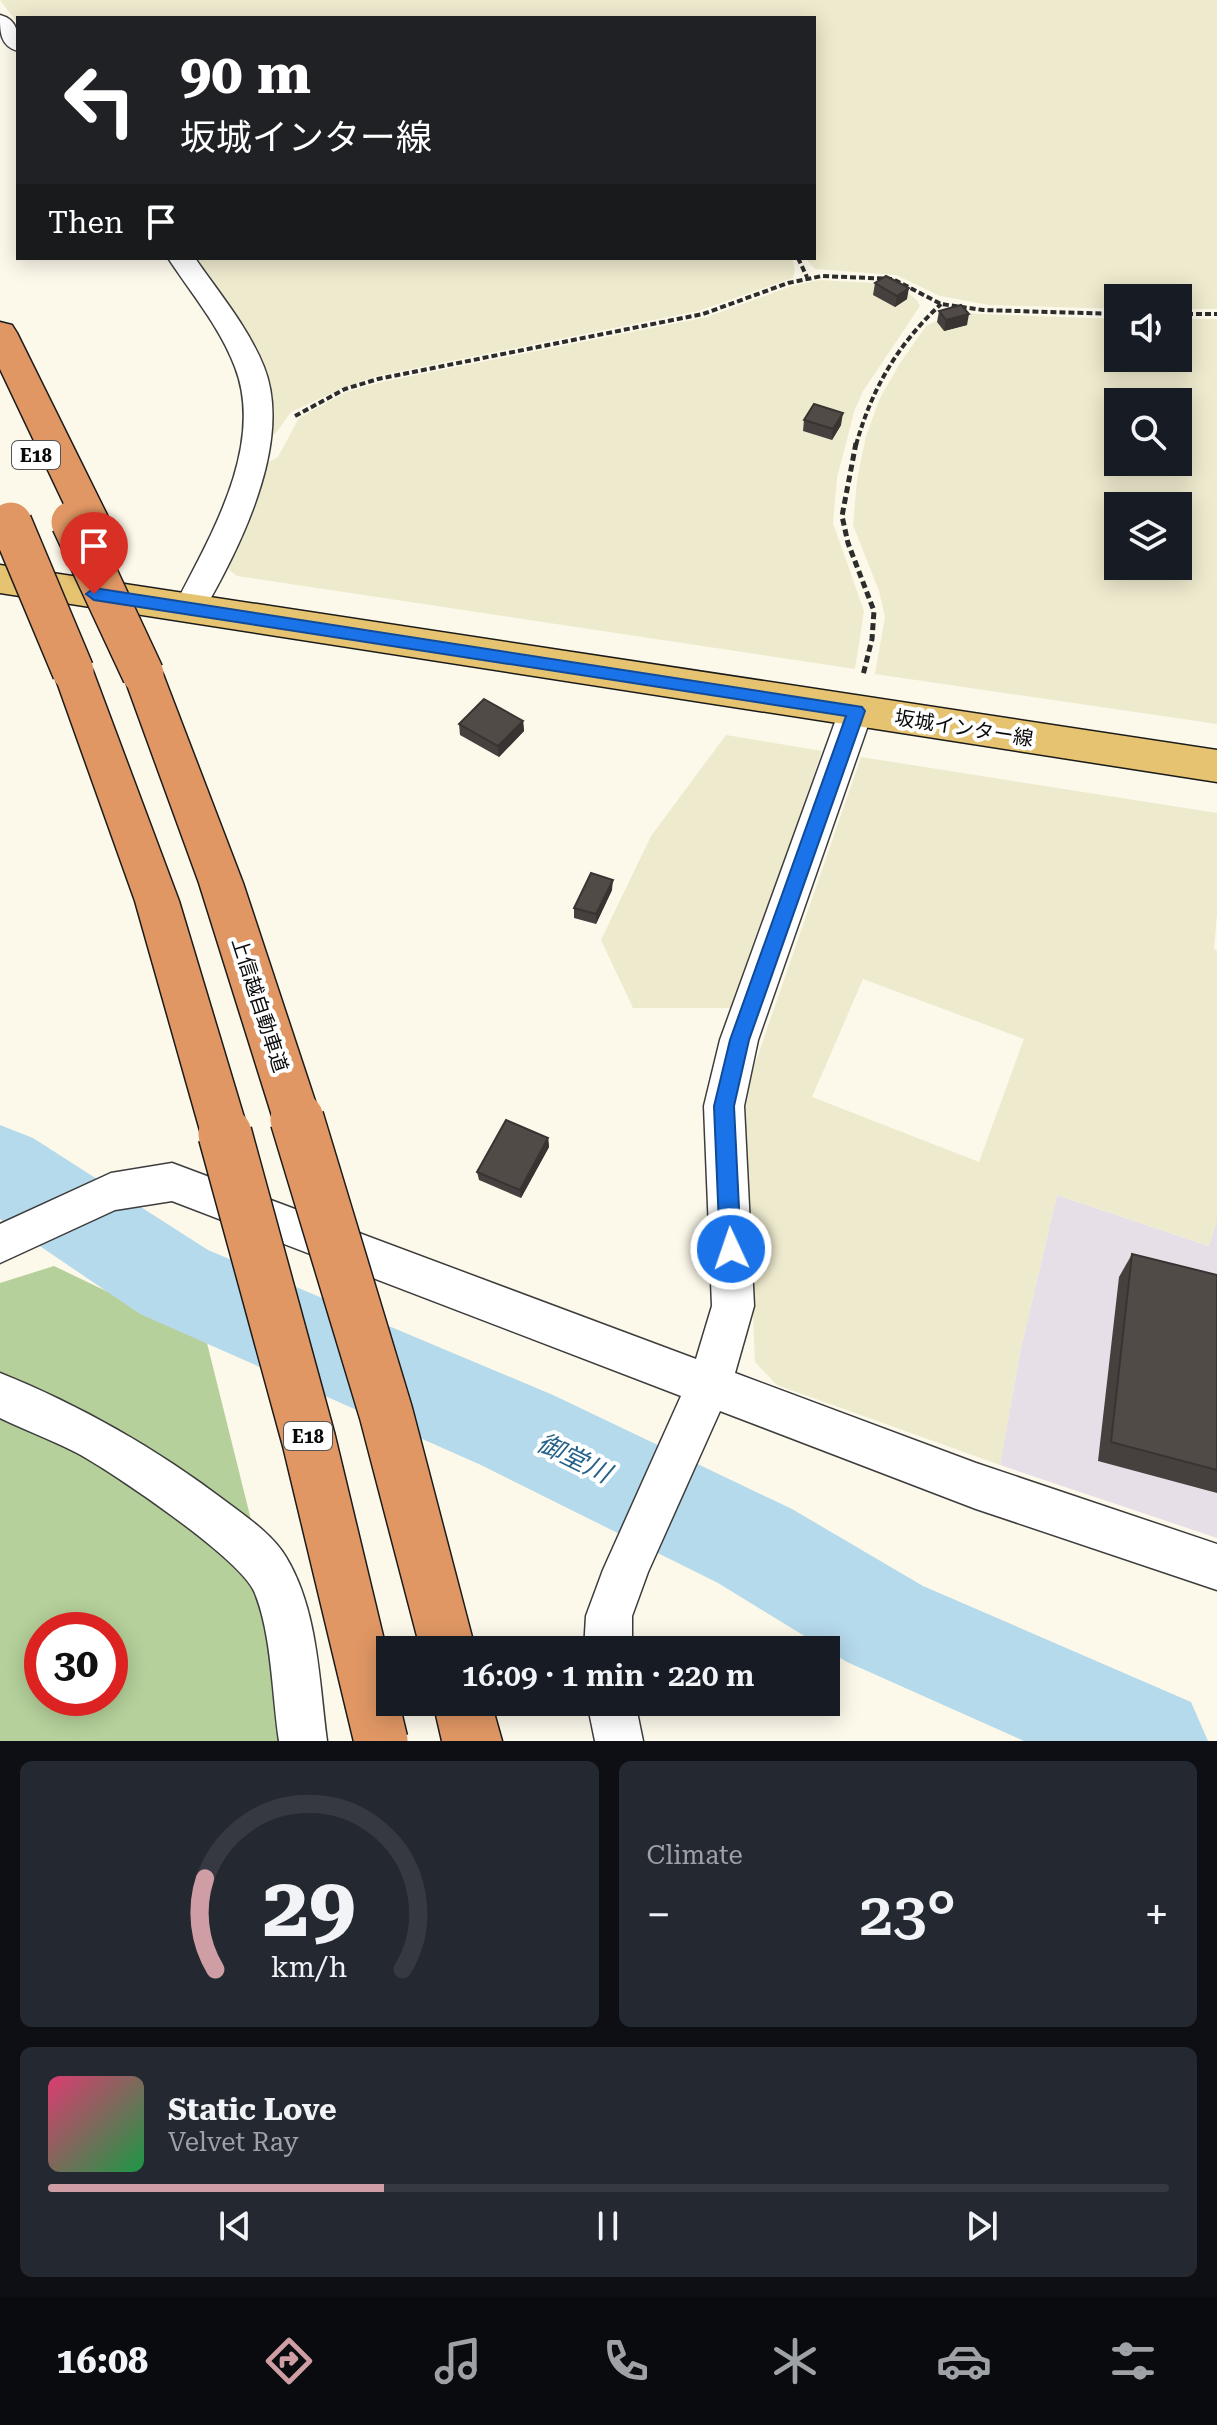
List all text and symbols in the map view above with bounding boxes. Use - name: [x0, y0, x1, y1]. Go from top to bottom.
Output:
- text: 90 m: [180, 41, 311, 107]
- icon: left: [48, 48, 152, 152]
- text: 坂城インター線: [180, 117, 432, 159]
- icon: arrive: [139, 200, 183, 244]
- text: Then: [48, 205, 123, 240]
- map controls: [1104, 284, 1192, 580]
- button: sound: [1104, 284, 1192, 372]
- button: search: [1104, 388, 1192, 476]
- road number: E18: [12, 441, 60, 469]
- button: layers: [1104, 492, 1192, 580]
- pin: [60, 512, 128, 594]
- icon: arrive: [72, 524, 116, 568]
- street label: 坂城インター線: [893, 705, 1035, 751]
- street label: 上信越自動車道: [227, 935, 293, 1075]
- position arrow: [689, 1207, 773, 1291]
- road number: E18: [284, 1422, 332, 1450]
- water label: 御堂川: [532, 1427, 618, 1490]
- speed limit sign: 30: [24, 1612, 128, 1716]
- text: 16:09 · 1 min · 220 m: [462, 1658, 754, 1693]
- text: Climate: [647, 1840, 743, 1870]
- text: 29: [263, 1859, 356, 1956]
- text: 23°: [859, 1879, 956, 1950]
- text: −: [647, 1889, 671, 1941]
- text: +: [1144, 1889, 1169, 1941]
- text: km/h: [271, 1950, 348, 1984]
- text: Static Love: [168, 2092, 337, 2127]
- text: Velvet Ray: [168, 2127, 299, 2157]
- icon: previous: [213, 2204, 257, 2248]
- icon: pause: [586, 2204, 630, 2248]
- icon: next: [960, 2204, 1004, 2248]
- icon: directions: [261, 2333, 317, 2389]
- icon: music: [430, 2333, 486, 2389]
- icon: phone: [598, 2333, 654, 2389]
- icon: climate: [767, 2333, 823, 2389]
- icon: car: [936, 2333, 992, 2389]
- icon: filters: [1105, 2333, 1161, 2389]
- text: 16:08: [56, 2340, 148, 2382]

